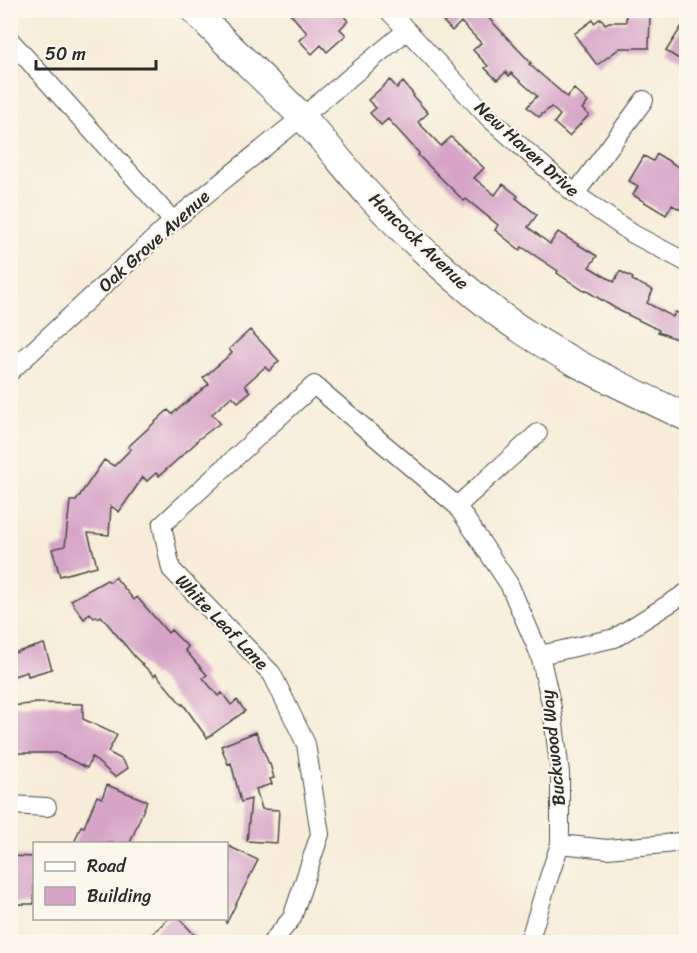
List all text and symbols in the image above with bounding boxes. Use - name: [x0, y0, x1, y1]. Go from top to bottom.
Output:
- scale bar: [36, 33, 156, 71]
- text: 50 m: [45, 38, 86, 70]
- street label: New Haven Drive: [467, 93, 587, 205]
- street label: Oak Grove Avenue: [91, 181, 218, 300]
- street label: Hancock Avenue: [361, 184, 477, 298]
- street label: White Leaf Lane: [167, 566, 277, 678]
- street label: Buckwood Way: [531, 688, 575, 808]
- legend: [33, 842, 228, 920]
- text: Road: [87, 850, 127, 882]
- text: Building: [87, 880, 151, 912]

